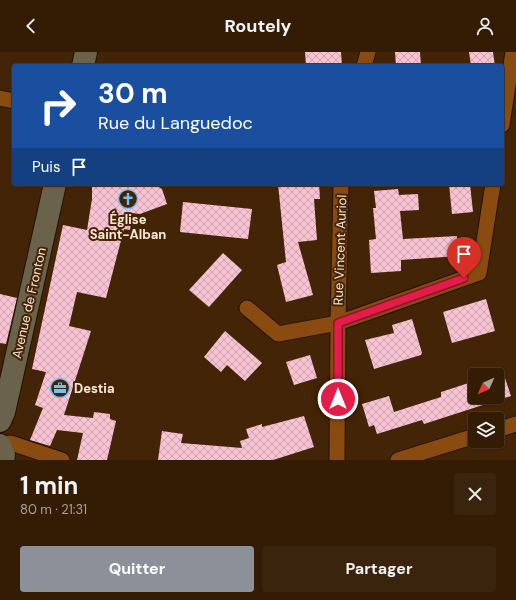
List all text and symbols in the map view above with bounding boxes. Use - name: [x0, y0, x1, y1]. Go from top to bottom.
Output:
- text: Routely: [225, 14, 291, 38]
- icon: back: [20, 15, 42, 37]
- icon: person: [474, 15, 496, 37]
- text: 30 m: [98, 75, 168, 112]
- icon: right: [32, 80, 84, 132]
- text: Rue du Languedoc: [98, 111, 253, 135]
- icon: arrive: [68, 156, 90, 178]
- text: Puis: [32, 157, 60, 177]
- church icon: Église Saint-Alban: [117, 188, 139, 210]
- street label: Rue Vincent Auriol: [330, 194, 350, 306]
- place label: Église Saint-Alban: [90, 210, 166, 243]
- pin: [447, 237, 481, 278]
- icon: arrive: [453, 243, 475, 265]
- street label: Avenue de Fronton: [8, 246, 50, 360]
- north arrow: [468, 368, 504, 404]
- map controls: [468, 368, 504, 448]
- office icon: Destia: [49, 377, 71, 399]
- position arrow: [317, 378, 359, 420]
- place label: Destia: [74, 380, 115, 397]
- button: layers: [468, 412, 504, 448]
- text: 1 min: [20, 470, 78, 501]
- button: close: [454, 473, 496, 515]
- text: 80 m · 21:31: [20, 501, 87, 518]
- button: Quitter: [20, 546, 254, 592]
- button: Partager: [262, 546, 496, 592]

